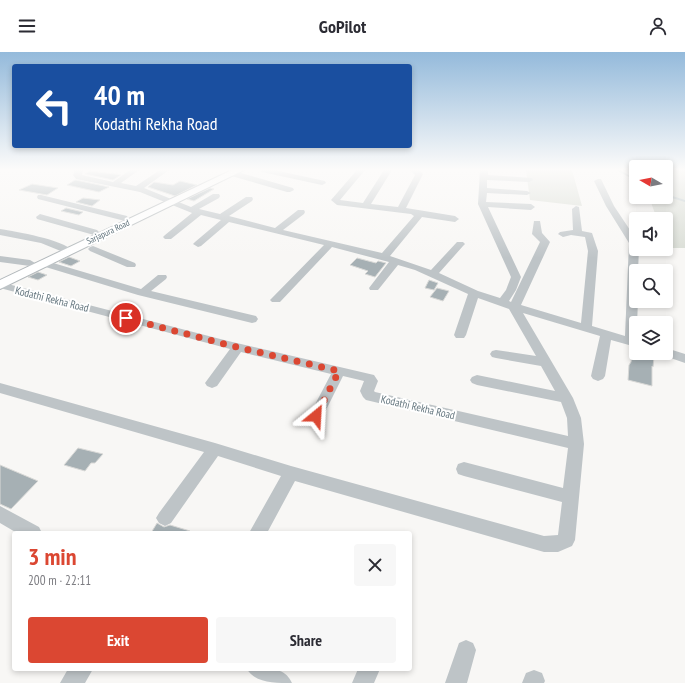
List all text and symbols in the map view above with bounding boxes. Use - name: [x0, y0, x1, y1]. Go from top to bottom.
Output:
- icon: menu: [16, 15, 38, 37]
- text: GoPilot: [319, 15, 366, 38]
- icon: person: [647, 15, 669, 37]
- text: 40 m: [94, 76, 145, 113]
- icon: left: [28, 80, 80, 132]
- text: Kodathi Rekha Road: [94, 112, 218, 135]
- north arrow: [629, 160, 673, 204]
- map controls: [629, 160, 673, 360]
- button: sound: [629, 212, 673, 256]
- street label: Sarjapura Road: [84, 217, 132, 247]
- button: search: [629, 264, 673, 308]
- street label: Kodathi Rekha Road: [14, 283, 91, 315]
- pin: [109, 301, 143, 335]
- icon: arrive: [115, 307, 137, 329]
- button: layers: [629, 316, 673, 360]
- street label: Kodathi Rekha Road: [380, 392, 457, 422]
- position arrow: [295, 395, 337, 437]
- text: 3 min: [28, 541, 76, 572]
- button: close: [354, 544, 396, 586]
- text: 200 m · 22:11: [28, 572, 91, 589]
- button: Exit: [28, 617, 208, 663]
- button: Share: [216, 617, 396, 663]

